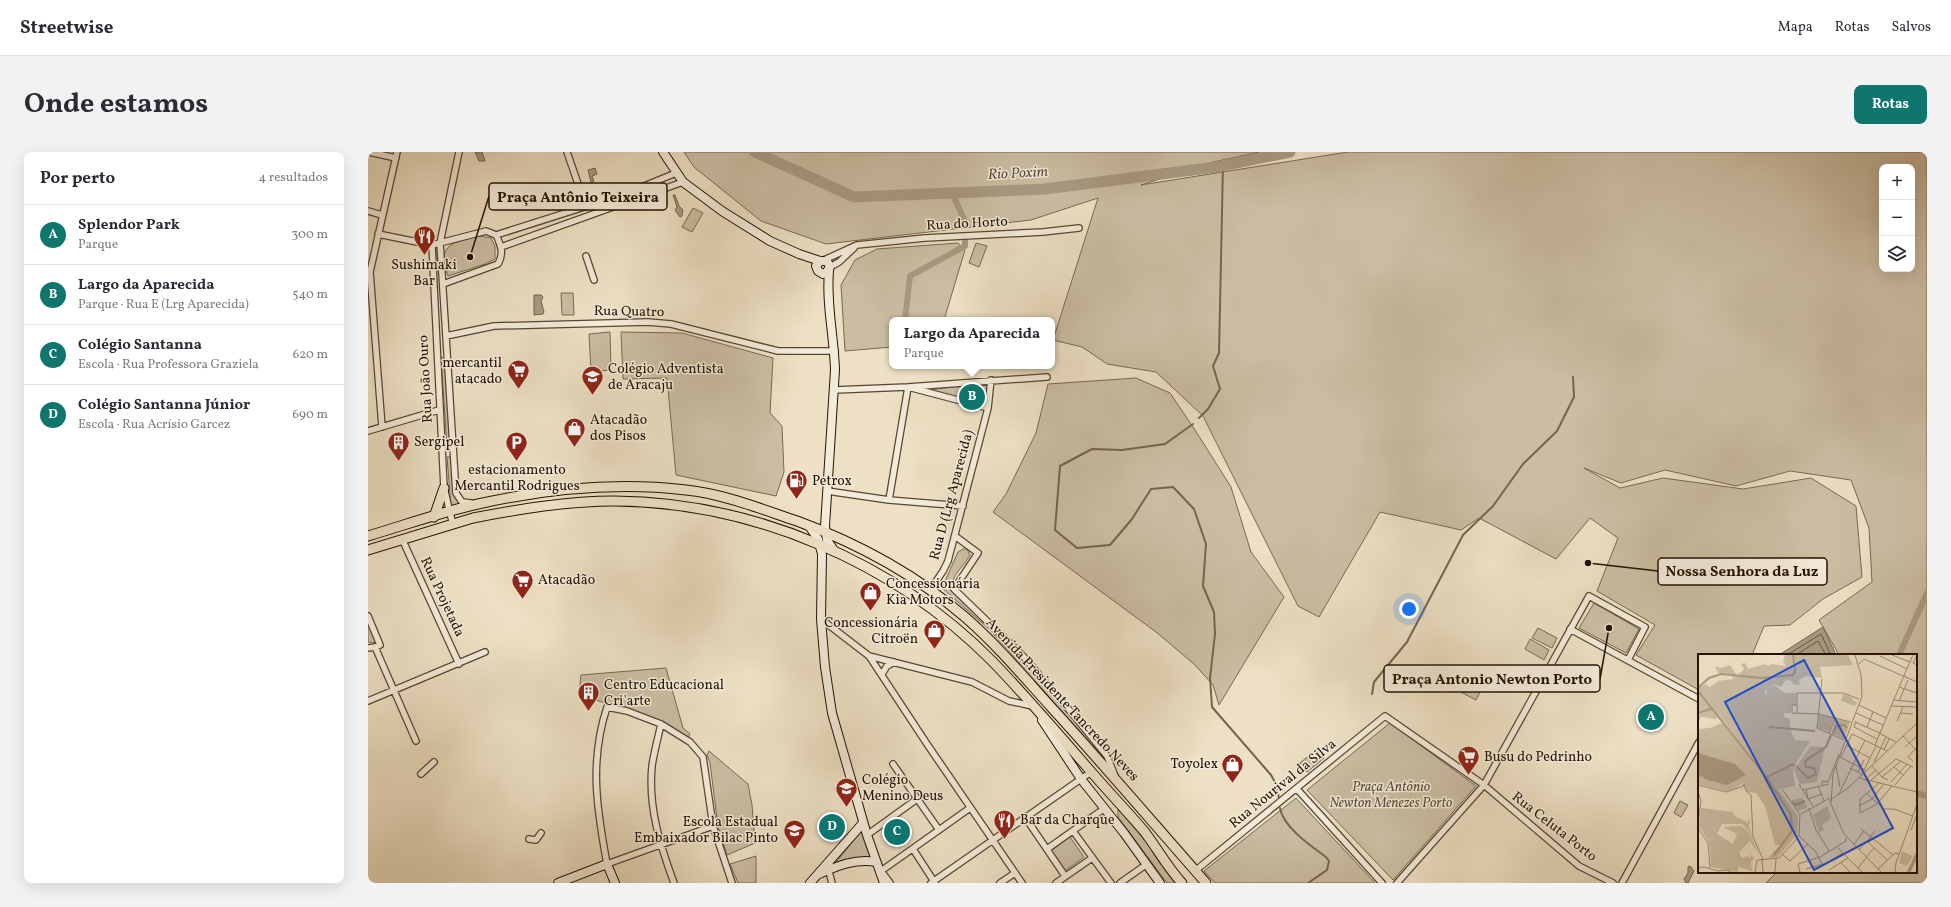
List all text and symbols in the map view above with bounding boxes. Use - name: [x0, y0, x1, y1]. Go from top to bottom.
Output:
- text: Streetwise: [20, 15, 113, 41]
- text: Mapa: [1778, 18, 1813, 37]
- text: Rotas: [1835, 18, 1869, 37]
- text: Salvos: [1891, 18, 1931, 37]
- text: Onde estamos: [24, 85, 208, 124]
- button: Rotas: [1854, 85, 1927, 124]
- water label: Rio Poxim: [987, 162, 1049, 186]
- map controls: [1879, 164, 1915, 272]
- button: +: [1879, 164, 1915, 200]
- text: Por perto: [40, 167, 115, 190]
- text: 4 resultados: [258, 169, 328, 187]
- callout: Praça Antônio Teixeira: [489, 183, 667, 210]
- text: Praça Antônio Teixeira: [497, 188, 659, 209]
- button: −: [1879, 200, 1915, 236]
- street label: Rua do Horto: [926, 212, 1008, 236]
- text: Splendor Park: [78, 215, 180, 236]
- restaurant icon: Sushimaki Bar: [411, 224, 437, 257]
- text: A: [48, 226, 58, 244]
- text: 300 m: [292, 226, 328, 244]
- text: Parque: [78, 236, 118, 254]
- button: layers: [1879, 236, 1915, 272]
- place label: Sushimaki Bar: [391, 256, 457, 291]
- text: Largo da Aparecida: [78, 275, 214, 296]
- text: B: [49, 286, 57, 304]
- text: 540 m: [292, 286, 328, 304]
- text: Parque · Rua E (Lrg Aparecida): [78, 296, 249, 314]
- street label: Rua Quatro: [594, 302, 664, 322]
- popup: [889, 317, 1055, 369]
- text: Largo da Aparecida: [904, 324, 1040, 345]
- text: Colégio Santanna: [78, 335, 202, 356]
- street label: Rua João Ouro: [414, 335, 438, 423]
- text: Parque: [904, 345, 944, 363]
- text: C: [49, 346, 57, 364]
- text: 620 m: [293, 346, 328, 364]
- place label: mercantil atacado: [442, 354, 502, 389]
- text: Escola · Rua Professora Graziela: [78, 356, 259, 374]
- supermarket icon: mercantil atacado: [505, 358, 531, 391]
- place label: Colégio Adventista de Aracaju: [608, 360, 724, 395]
- school or university icon: Colégio Adventista de Aracaju: [580, 364, 606, 397]
- pin: B: [959, 382, 985, 412]
- text: Colégio Santanna Júnior: [78, 395, 250, 416]
- text: D: [48, 406, 58, 424]
- text: 690 m: [292, 406, 328, 424]
- place label: Atacadão dos Pisos: [590, 411, 647, 446]
- shop icon: Atacadão dos Pisos: [562, 415, 588, 448]
- text: Escola · Rua Acrísio Garcez: [78, 416, 230, 434]
- street label: Rua D (Lrg Aparecida): [925, 428, 979, 562]
- building icon: Sergipel: [386, 429, 412, 462]
- parking icon: estacionamento Mercantil Rodrigues: [504, 429, 530, 462]
- place label: Sergipel: [414, 433, 464, 452]
- place label: estacionamento Mercantil Rodrigues: [454, 461, 580, 496]
- fuel station icon: Petrox: [783, 468, 809, 501]
- place label: Petrox: [812, 472, 852, 491]
- street label: Rua Projetada: [415, 554, 469, 640]
- callout: Nossa Senhora da Luz: [1658, 558, 1827, 585]
- text: Nossa Senhora da Luz: [1666, 562, 1819, 583]
- supermarket icon: Atacadão: [510, 567, 536, 600]
- place label: Atacadão: [538, 571, 595, 590]
- place label: Concessionária Kia Motors: [886, 575, 980, 610]
- shop icon: Concessionária Kia Motors: [857, 579, 883, 612]
- your location: [1399, 599, 1419, 619]
- place label: Concessionária Citroën: [824, 614, 918, 649]
- street label: Avenida Presidente Tancredo Neves: [981, 614, 1143, 786]
- shop icon: Concessionária Citroën: [921, 618, 947, 651]
- inset map: [1698, 654, 1917, 873]
- callout: Praça Antonio Newton Porto: [1384, 665, 1600, 692]
- text: Praça Antonio Newton Porto: [1392, 670, 1593, 691]
- place label: Centro Educacional Cri'arte: [604, 676, 724, 711]
- building icon: Centro Educacional Cri'arte: [575, 680, 601, 713]
- pin: A: [1638, 702, 1664, 732]
- street label: Rua Nourival da Silva: [1226, 735, 1341, 833]
- supermarket icon: Busu do Pedrinho: [1455, 744, 1481, 777]
- place label: Busu do Pedrinho: [1484, 748, 1592, 767]
- shop icon: Toyolex: [1220, 751, 1246, 784]
- place label: Toyolex: [1171, 755, 1218, 774]
- place label: Colégio Menino Deus: [862, 771, 943, 806]
- school or university icon: Colégio Menino Deus: [833, 775, 859, 808]
- park label: Praça Antônio Newton Menezes Porto: [1330, 778, 1453, 813]
- street label: Rua Celuta Porto: [1507, 788, 1601, 866]
- restaurant icon: Bar da Charque: [991, 807, 1017, 840]
- place label: Bar da Charque: [1020, 811, 1115, 830]
- pin: D: [819, 812, 845, 842]
- place label: Escola Estadual Embaixador Bilac Pinto: [634, 813, 778, 848]
- school or university icon: Escola Estadual Embaixador Bilac Pinto: [781, 817, 807, 850]
- pin: C: [884, 817, 910, 847]

